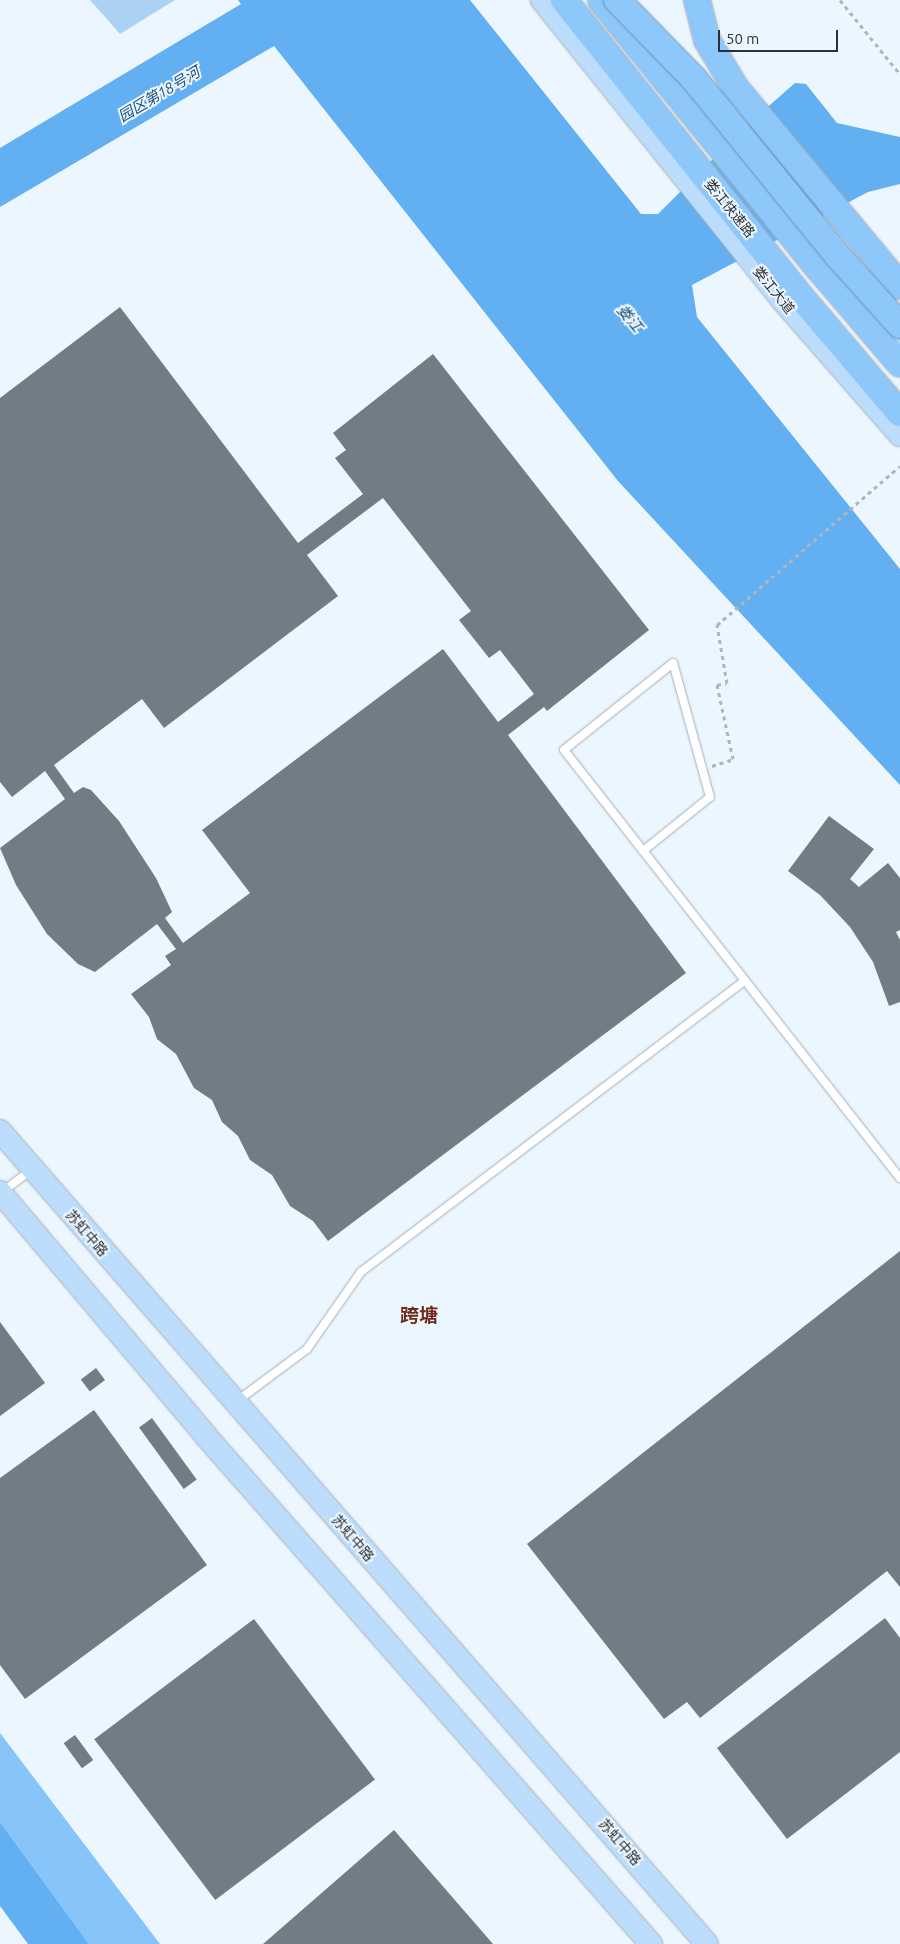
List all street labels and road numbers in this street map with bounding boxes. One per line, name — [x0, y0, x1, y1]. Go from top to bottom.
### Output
street label: 娄江快速路 — [701, 176, 759, 240]
street label: 娄江大道 — [750, 263, 798, 317]
street label: 苏虹中路 — [62, 1206, 112, 1260]
street label: 苏虹中路 — [328, 1511, 378, 1565]
street label: 苏虹中路 — [595, 1815, 645, 1869]

